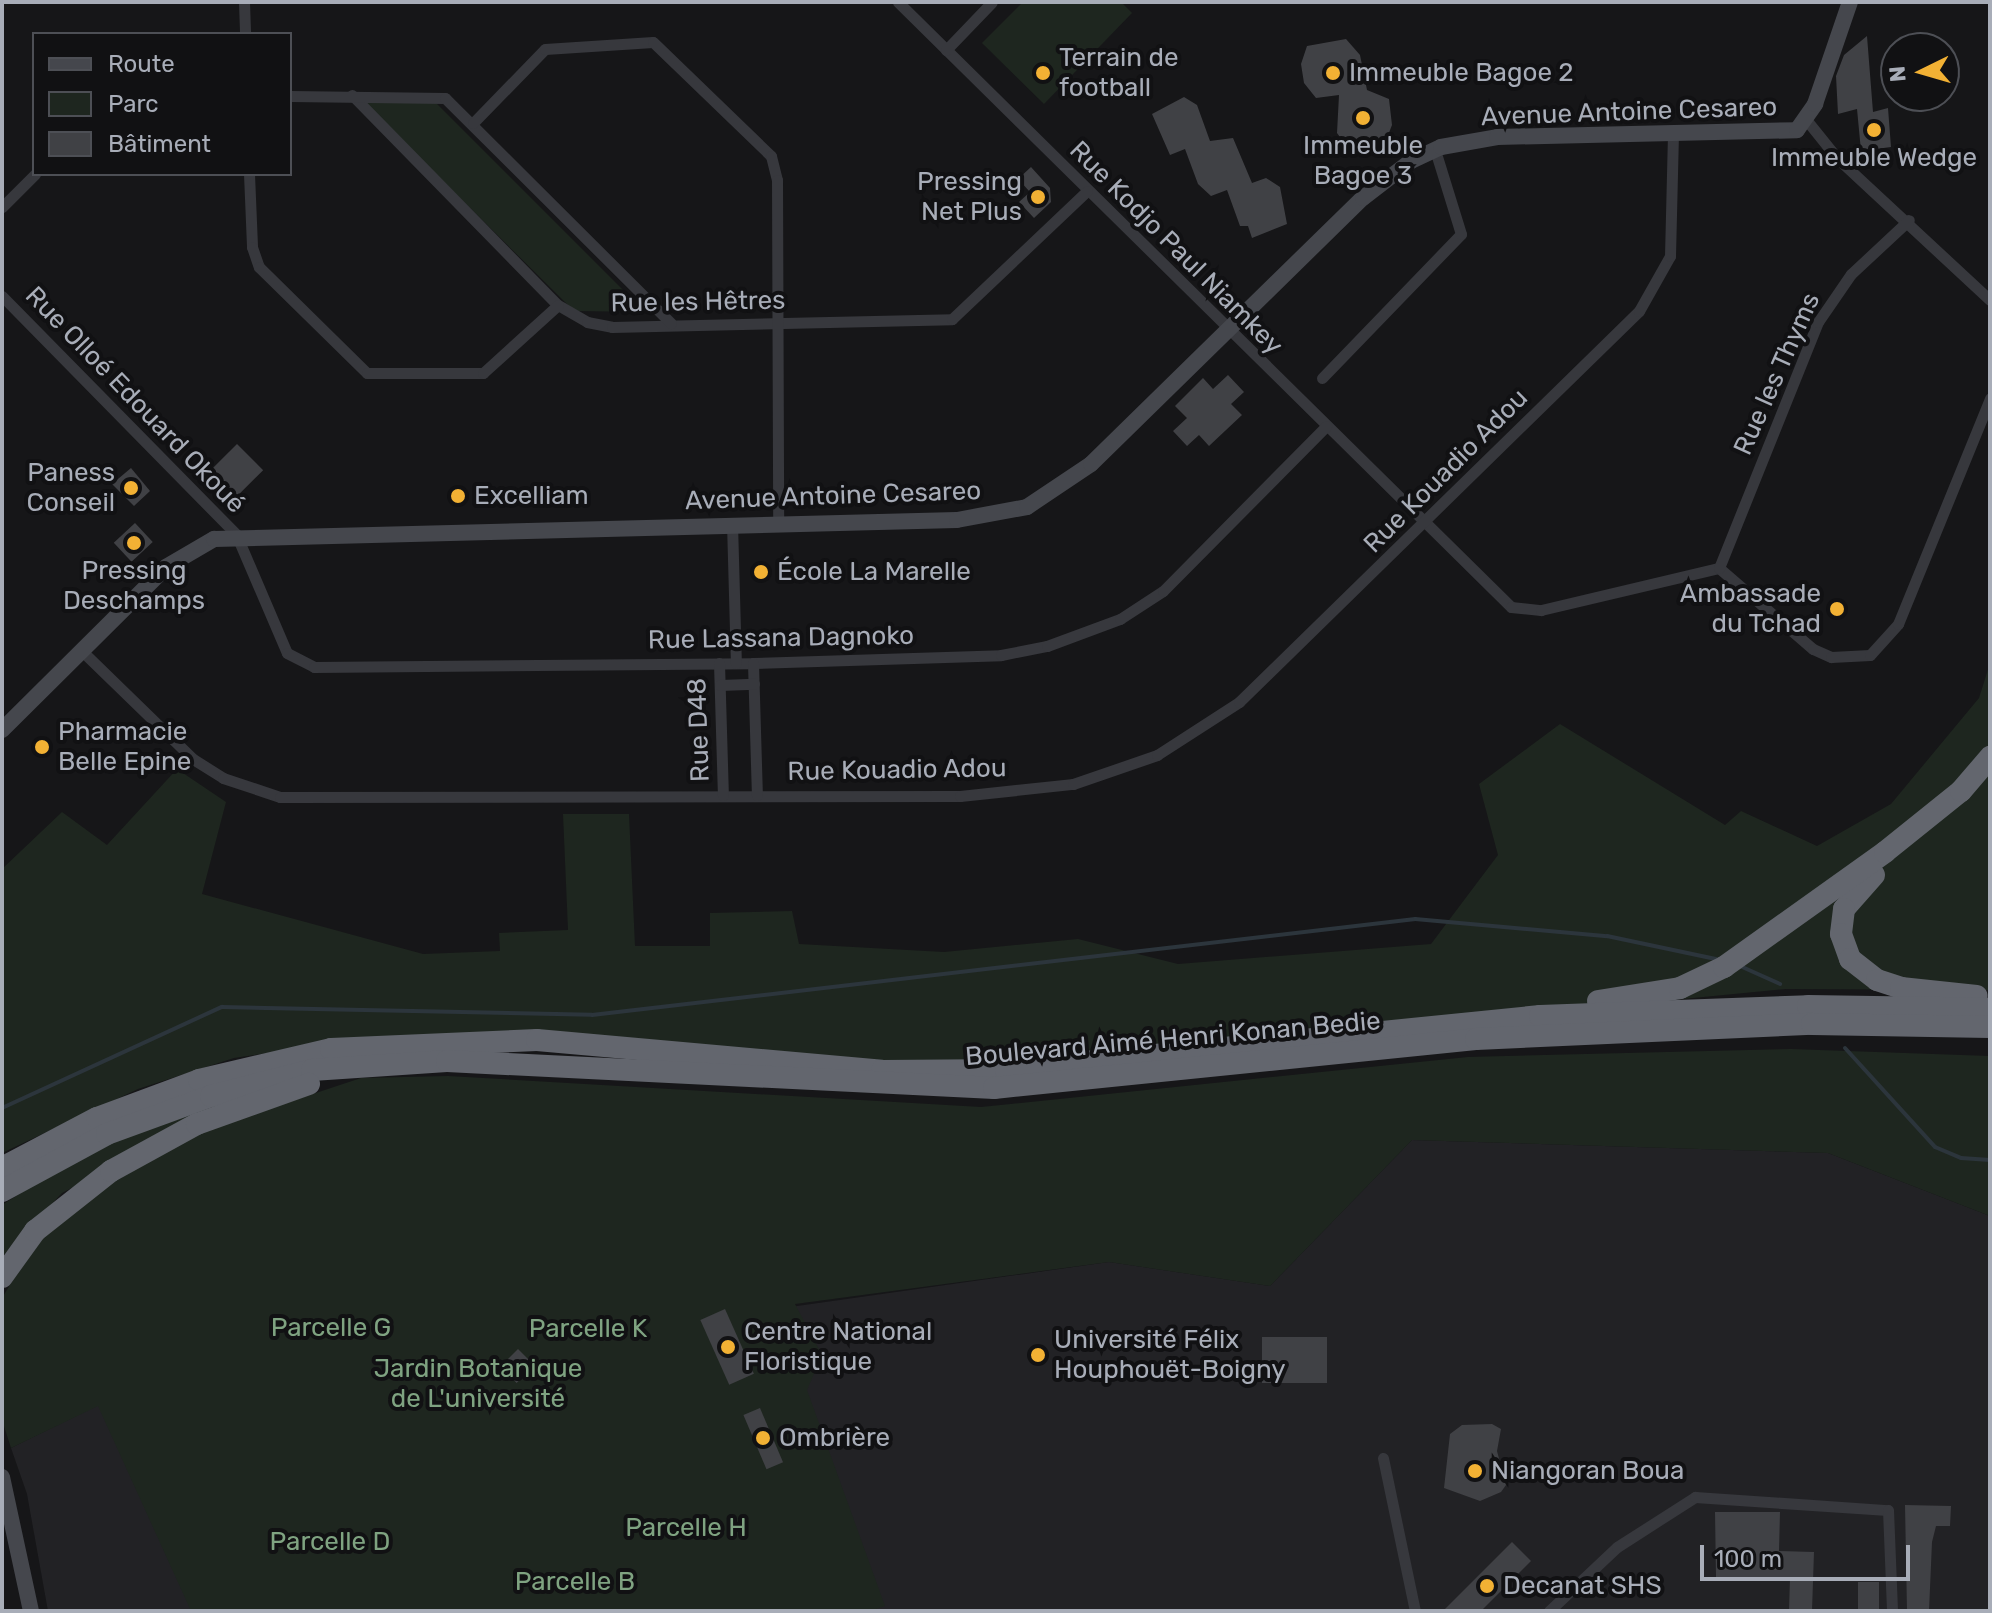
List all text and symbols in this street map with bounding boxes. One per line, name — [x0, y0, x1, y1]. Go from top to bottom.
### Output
legend — [32, 32, 292, 176]
north arrow — [1880, 32, 1960, 112]
place label: Terrain de football — [1059, 42, 1178, 104]
text: Route — [108, 50, 175, 78]
place label: Immeuble Bagoe 2 — [1349, 57, 1574, 89]
marker: Terrain de football — [1034, 64, 1052, 82]
marker: Immeuble Bagoe 2 — [1324, 64, 1342, 82]
text: N — [1883, 65, 1912, 83]
text: Parc — [108, 90, 159, 118]
street label: Avenue Antoine Cesareo — [1480, 91, 1778, 133]
marker: Immeuble Bagoe 3 — [1354, 109, 1372, 127]
marker: Immeuble Wedge — [1865, 121, 1883, 139]
text: Bâtiment — [108, 130, 211, 158]
place label: Immeuble Bagoe 3 — [1303, 130, 1423, 192]
street label: Rue Kodjo Paul Niamkey — [1063, 135, 1289, 361]
place label: Immeuble Wedge — [1771, 142, 1977, 174]
place label: Pressing Net Plus — [917, 166, 1022, 228]
marker: Pressing Net Plus — [1029, 188, 1047, 206]
street label: Rue Olloé Edouard Okoué — [19, 280, 251, 520]
street label: Rue les Hêtres — [610, 285, 786, 319]
street label: Rue les Thyms — [1727, 288, 1827, 460]
street label: Rue Kouadio Adou — [1357, 382, 1535, 560]
place label: Paness Conseil — [27, 457, 115, 518]
street label: Avenue Antoine Cesareo — [684, 475, 982, 517]
marker: Paness Conseil — [122, 479, 140, 497]
place label: Excelliam — [474, 480, 589, 512]
marker: Excelliam — [449, 487, 467, 505]
marker: Pressing Deschamps — [125, 534, 143, 552]
place label: Pressing Deschamps — [63, 555, 205, 616]
place label: École La Marelle — [777, 556, 971, 588]
marker: École La Marelle — [752, 563, 770, 581]
place label: Ambassade du Tchad — [1680, 578, 1821, 640]
marker: Ambassade du Tchad — [1828, 600, 1846, 618]
street label: Rue Lassana Dagnoko — [648, 620, 914, 656]
street label: Rue D48 — [682, 677, 716, 783]
place label: Pharmacie Belle Epine — [58, 716, 191, 778]
marker: Pharmacie Belle Epine — [33, 738, 51, 756]
street label: Rue Kouadio Adou — [787, 752, 1007, 788]
street label: Boulevard Aimé Henri Konan Bedie — [964, 1005, 1382, 1073]
park label: Parcelle G — [271, 1312, 391, 1344]
park label: Parcelle K — [529, 1313, 647, 1345]
place label: Centre National Floristique — [744, 1316, 932, 1378]
place label: Université Félix Houphouët-Boigny — [1054, 1324, 1286, 1386]
marker: Centre National Floristique — [719, 1338, 737, 1356]
marker: Université Félix Houphouët-Boigny — [1029, 1346, 1047, 1364]
park label: Jardin Botanique de L'université — [374, 1353, 582, 1414]
place label: Ombrière — [779, 1422, 890, 1454]
marker: Ombrière — [754, 1429, 772, 1447]
place label: Niangoran Boua — [1491, 1455, 1684, 1487]
marker: Niangoran Boua — [1466, 1462, 1484, 1480]
park label: Parcelle H — [625, 1512, 747, 1544]
park label: Parcelle D — [270, 1526, 390, 1558]
scale bar — [1704, 1529, 1914, 1579]
text: 100 m — [1714, 1545, 1782, 1573]
park label: Parcelle B — [515, 1566, 635, 1598]
place label: Decanat SHS — [1503, 1570, 1662, 1602]
marker: Decanat SHS — [1478, 1577, 1496, 1595]

